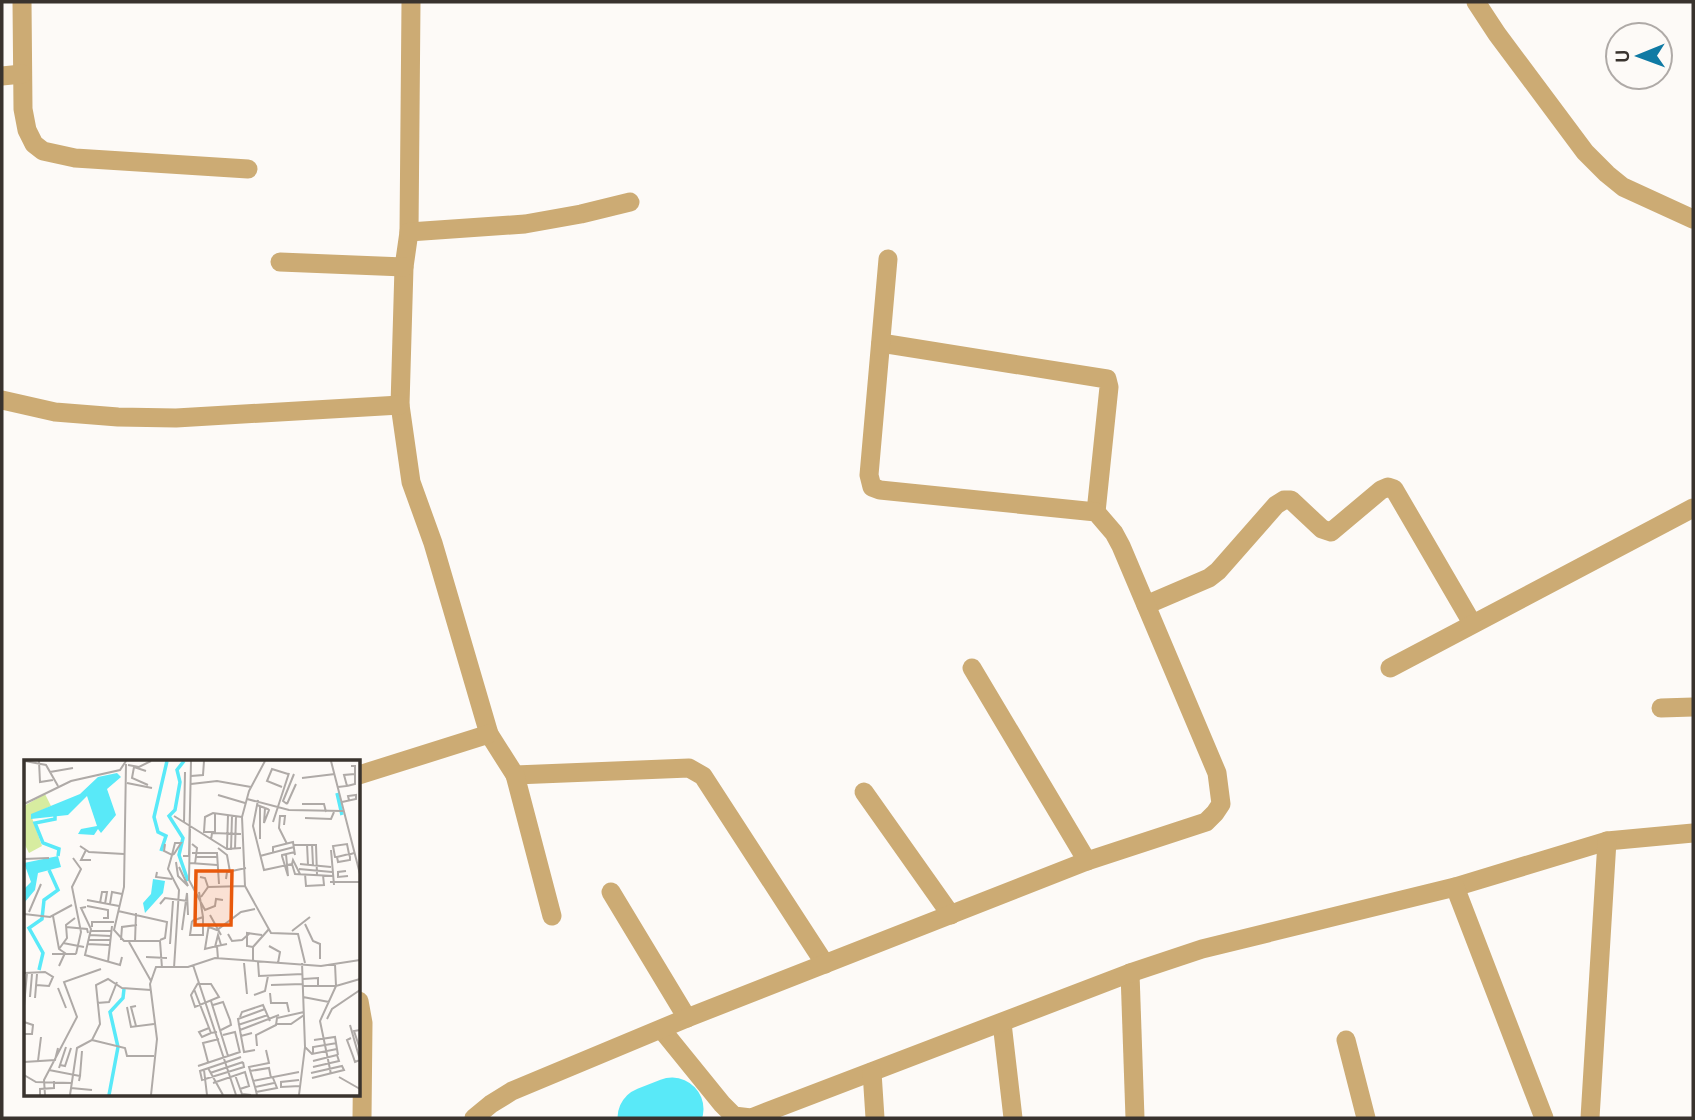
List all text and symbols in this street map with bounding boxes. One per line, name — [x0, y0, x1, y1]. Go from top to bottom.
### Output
north arrow — [1604, 21, 1674, 91]
text: U — [1610, 50, 1635, 63]
inset map — [24, 760, 360, 1096]

